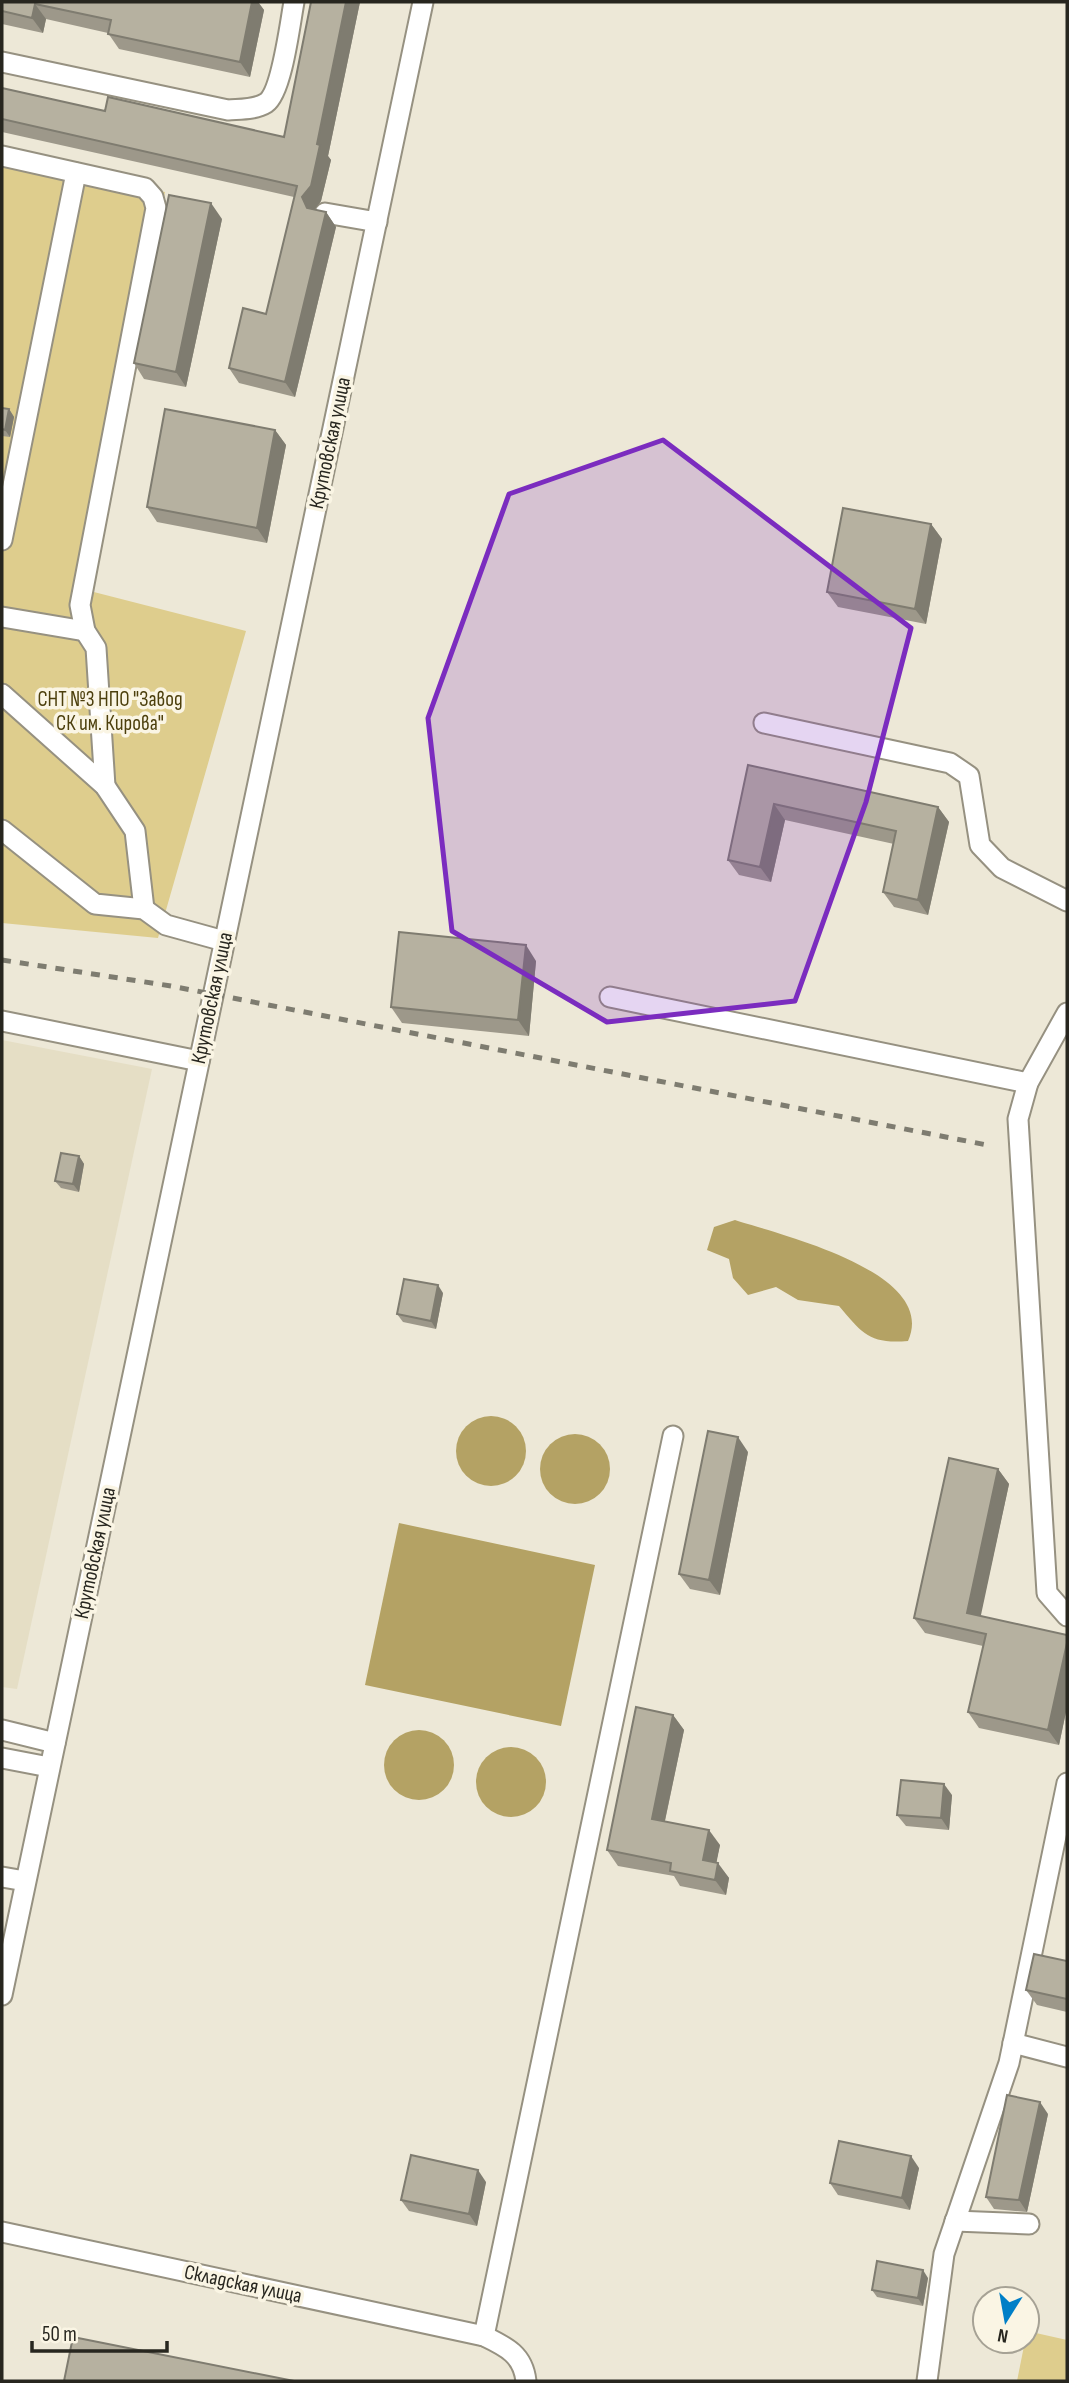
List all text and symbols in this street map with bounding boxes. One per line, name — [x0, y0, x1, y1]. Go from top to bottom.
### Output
street label: Крутовская улица — [304, 375, 356, 511]
park label: СНТ №3 НПО "Завод СК им. Кирова" — [37, 687, 183, 736]
street label: Крутовская улица — [186, 930, 238, 1066]
street label: Крутовская улица — [69, 1485, 121, 1621]
street label: Складская улица — [182, 2259, 304, 2309]
north arrow — [971, 2285, 1041, 2355]
scale bar — [32, 2310, 166, 2354]
text: 50 m — [42, 2322, 77, 2347]
text: N — [996, 2323, 1010, 2347]

